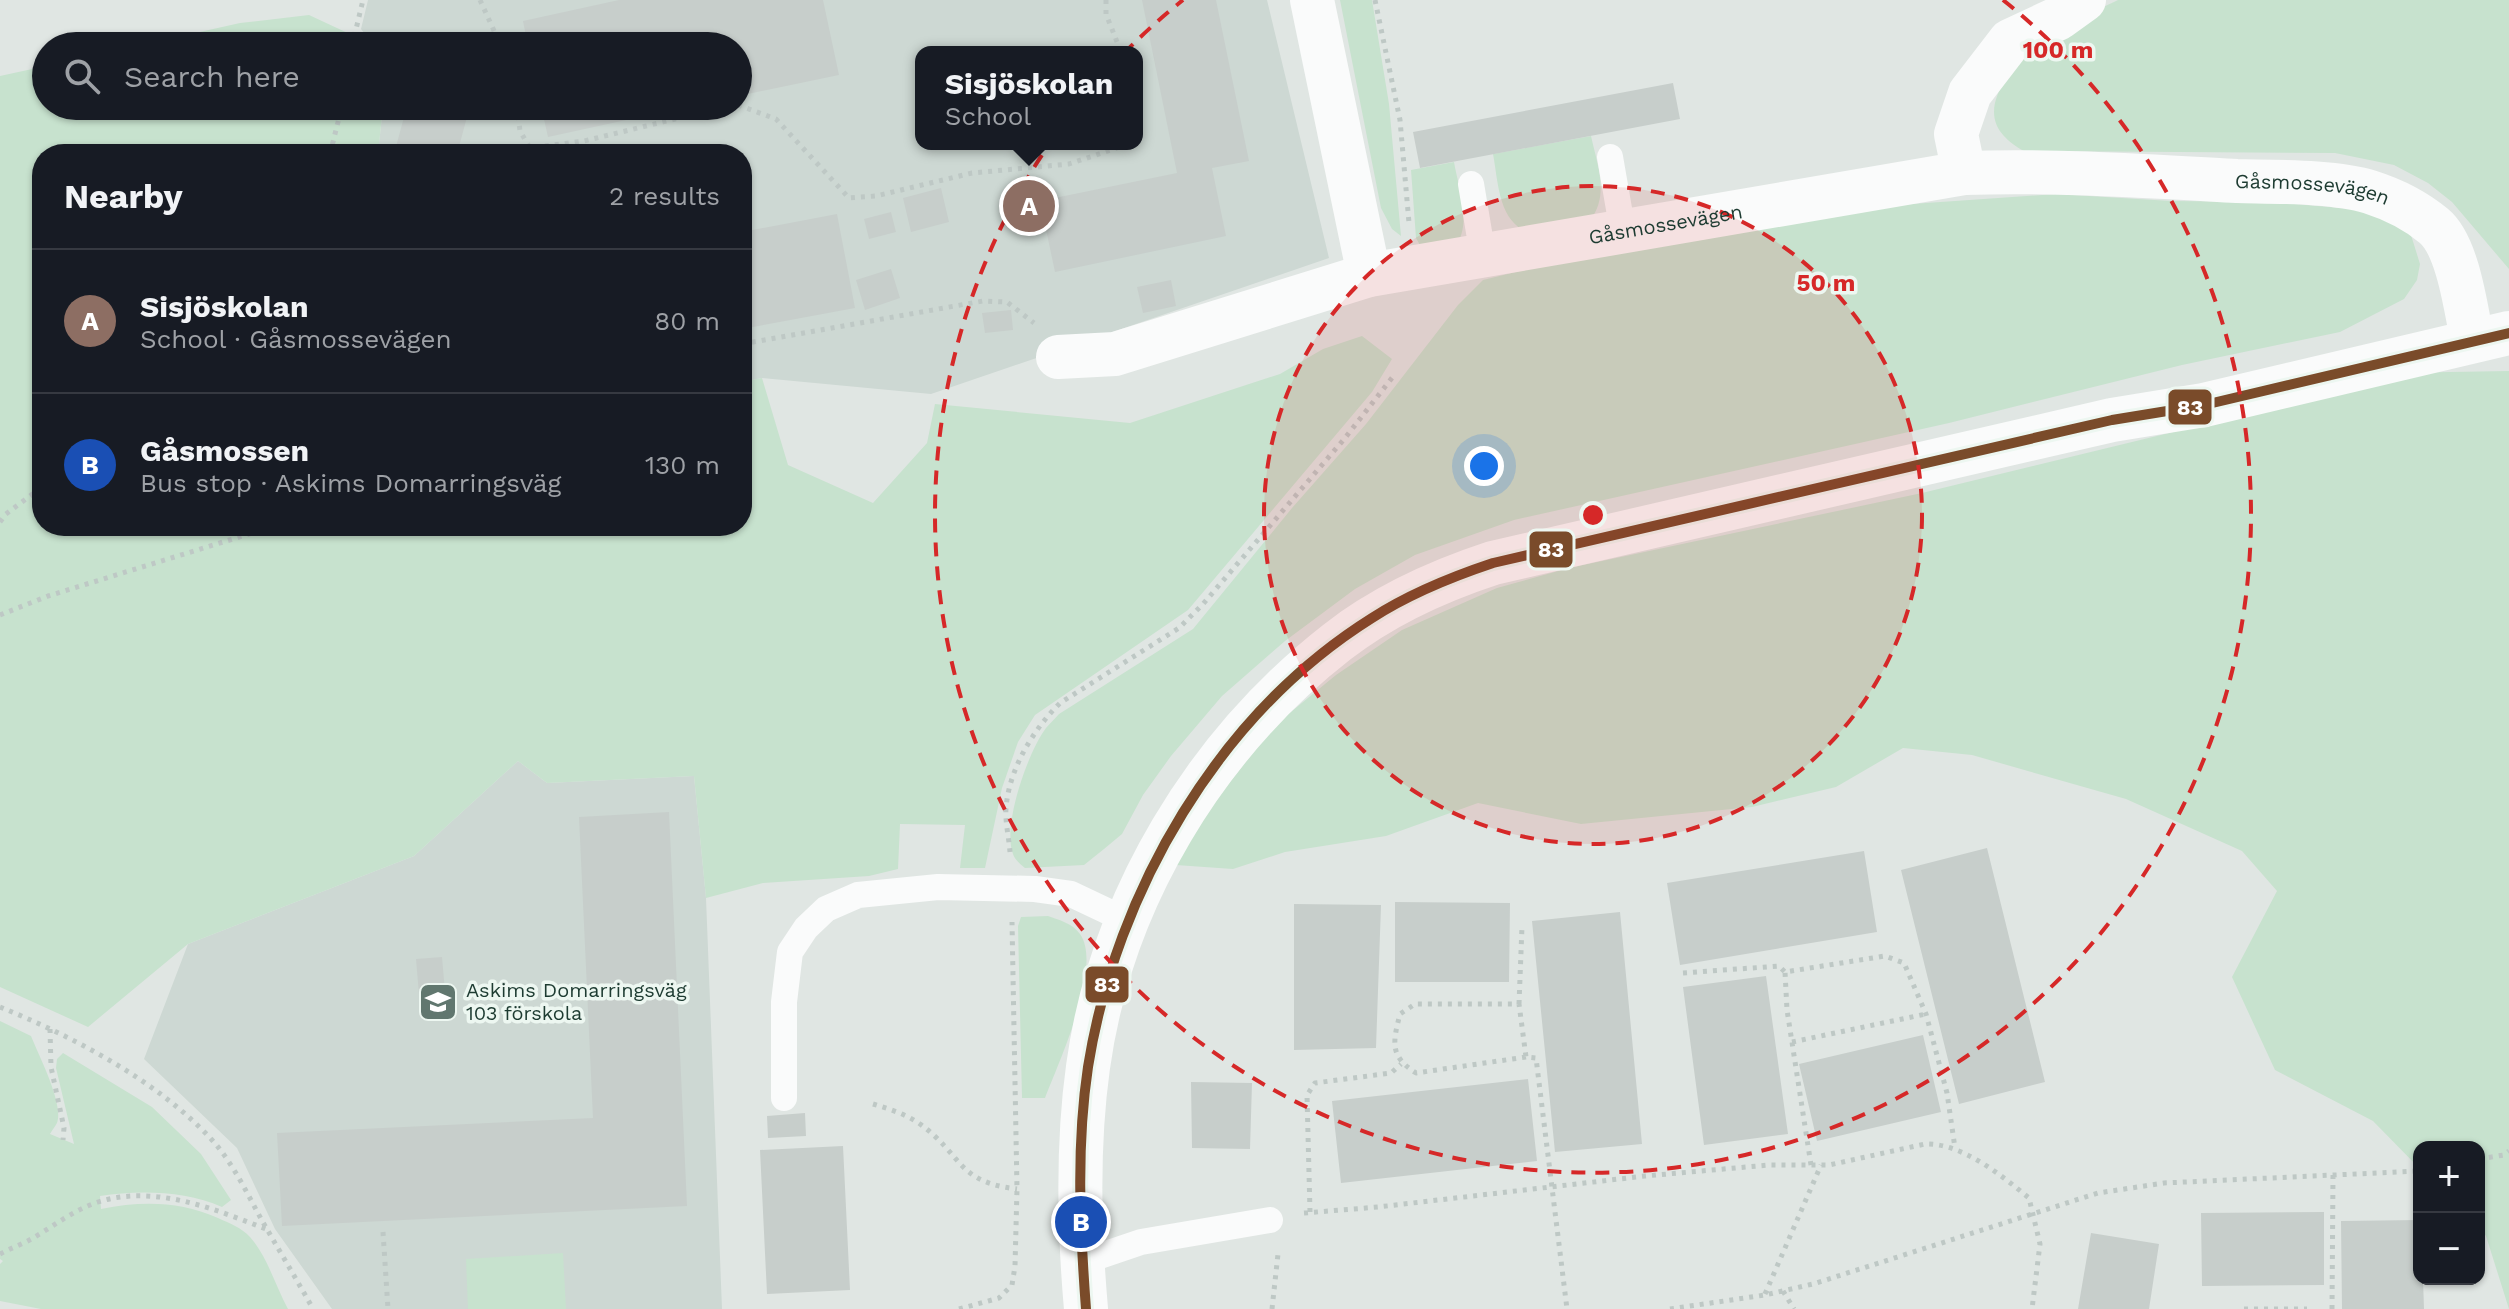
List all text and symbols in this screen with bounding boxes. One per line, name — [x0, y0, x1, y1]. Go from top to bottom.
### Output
search box — [32, 32, 752, 120]
text: 100 m — [2023, 36, 2093, 64]
popup — [915, 46, 1143, 150]
icon: search — [60, 54, 104, 98]
text: Search here — [124, 59, 300, 94]
text: Sisjöskolan — [945, 66, 1113, 101]
text: School — [945, 101, 1031, 131]
street label: Gåsmossevägen — [2235, 169, 2393, 210]
text: Nearby — [64, 176, 183, 216]
pin: A — [1003, 176, 1055, 236]
text: 2 results — [609, 181, 720, 211]
street label: Gåsmossevägen — [1587, 199, 1744, 249]
text: 50 m — [1797, 269, 1855, 297]
text: Sisjöskolan — [140, 289, 309, 324]
text: A — [81, 306, 99, 336]
text: 80 m — [654, 306, 720, 336]
text: School · Gåsmossevägen — [140, 324, 452, 354]
line badge: 83 — [2167, 388, 2213, 426]
text: 83 — [2177, 395, 2203, 420]
text: Gåsmossen — [140, 433, 309, 468]
your location — [1464, 446, 1504, 486]
text: B — [81, 450, 99, 480]
text: 130 m — [645, 450, 720, 480]
text: Bus stop · Askims Domarringsväg — [140, 468, 561, 498]
centre of rings — [1579, 501, 1607, 529]
line badge: 83 — [1528, 530, 1574, 569]
text: 83 — [1538, 537, 1564, 562]
line badge: 83 — [1084, 965, 1130, 1004]
text: 83 — [1094, 972, 1120, 997]
place label: Askims Domarringsväg 103 förskola — [466, 978, 687, 1025]
school or university icon: Askims Domarringsväg 103 förskola — [417, 981, 459, 1023]
map controls — [2413, 1141, 2485, 1285]
button: + — [2413, 1141, 2485, 1213]
pin: B — [1055, 1192, 1107, 1252]
button: − — [2413, 1213, 2485, 1285]

